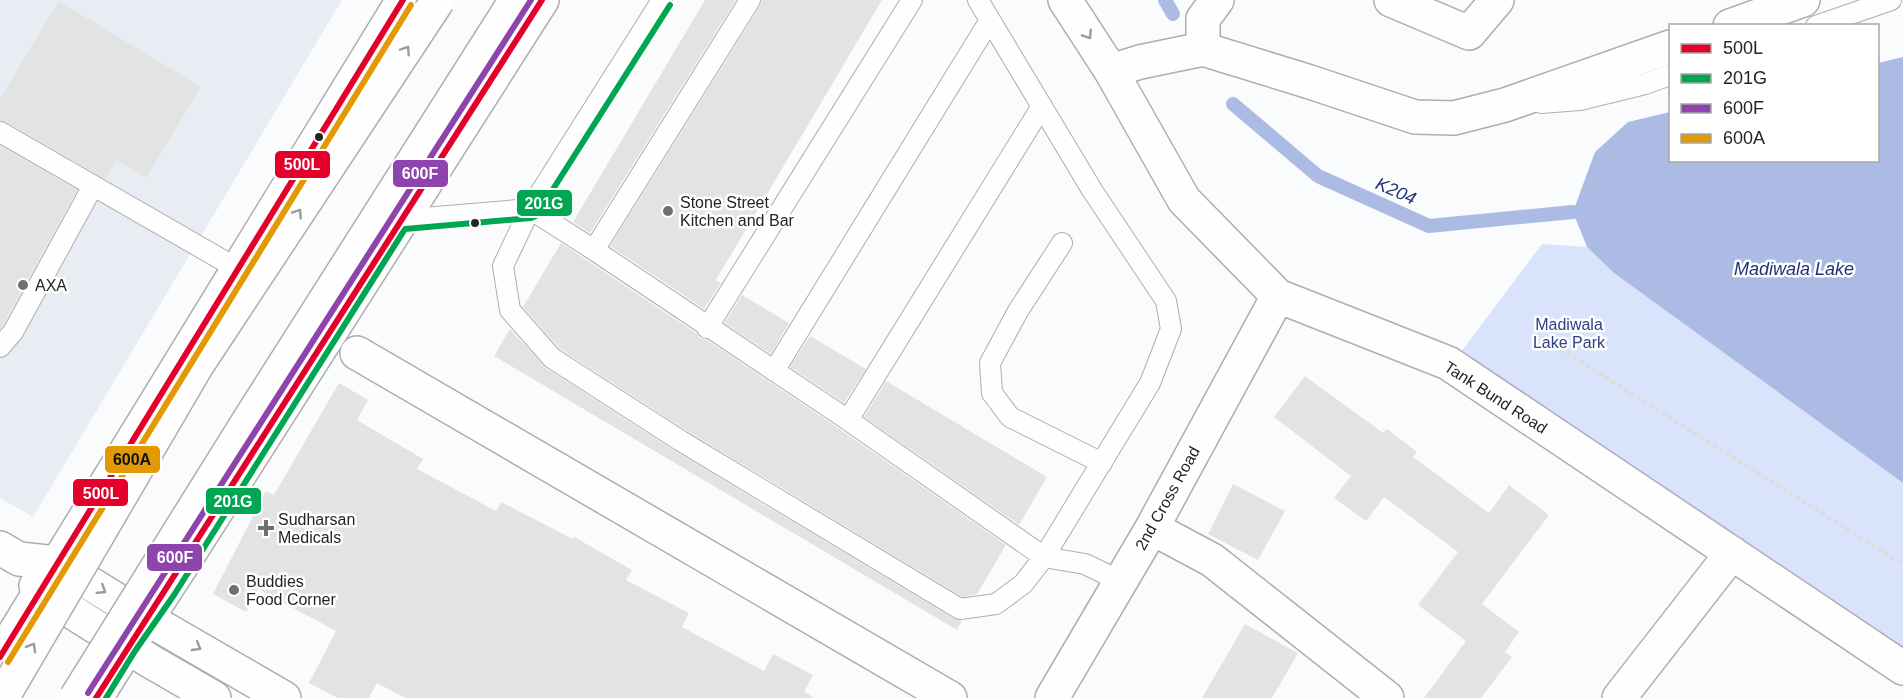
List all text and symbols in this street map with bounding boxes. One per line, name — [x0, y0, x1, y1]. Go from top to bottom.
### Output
legend — [1669, 24, 1879, 162]
one-way arrow — [1081, 29, 1092, 40]
text: 500L — [1723, 38, 1763, 58]
one-way arrow — [398, 46, 410, 56]
text: 201G — [1723, 68, 1767, 88]
text: 600F — [1723, 98, 1764, 118]
text: 600A — [1723, 128, 1765, 148]
unlabelled marker — [313, 131, 325, 143]
line badge: 500L — [274, 150, 331, 179]
text: 500L — [284, 156, 320, 173]
line badge: 600F — [392, 159, 449, 188]
text: 600F — [402, 165, 438, 182]
water label: K204 — [1373, 173, 1419, 209]
line badge: 201G — [516, 189, 573, 217]
place label: Stone Street Kitchen and Bar — [680, 194, 795, 229]
text: 201G — [524, 195, 564, 212]
marker: Stone Street Kitchen and Bar — [661, 204, 675, 218]
one-way arrow — [291, 208, 302, 219]
unlabelled marker — [469, 217, 481, 229]
water label: Madiwala Lake — [1734, 259, 1854, 279]
place label: AXA — [35, 277, 67, 294]
marker: AXA — [16, 278, 30, 292]
park label: Madiwala Lake Park — [1533, 316, 1606, 351]
street label: Tank Bund Road — [1441, 358, 1550, 437]
street label: 2nd Cross Road — [1132, 444, 1203, 553]
line badge: 600A — [104, 445, 161, 474]
text: 600A — [113, 451, 152, 468]
line badge: 500L — [72, 478, 129, 507]
text: 500L — [83, 485, 119, 502]
line badge: 201G — [205, 487, 262, 515]
text: 201G — [213, 493, 253, 510]
place label: Sudharsan Medicals — [278, 511, 355, 546]
marker: Sudharsan Medicals — [259, 521, 273, 535]
line badge: 600F — [146, 543, 203, 572]
text: 600F — [157, 549, 193, 566]
place label: Buddies Food Corner — [246, 573, 336, 608]
one-way arrow — [95, 583, 106, 594]
marker: Buddies Food Corner — [227, 583, 241, 597]
one-way arrow — [191, 640, 201, 651]
one-way arrow — [24, 643, 36, 653]

